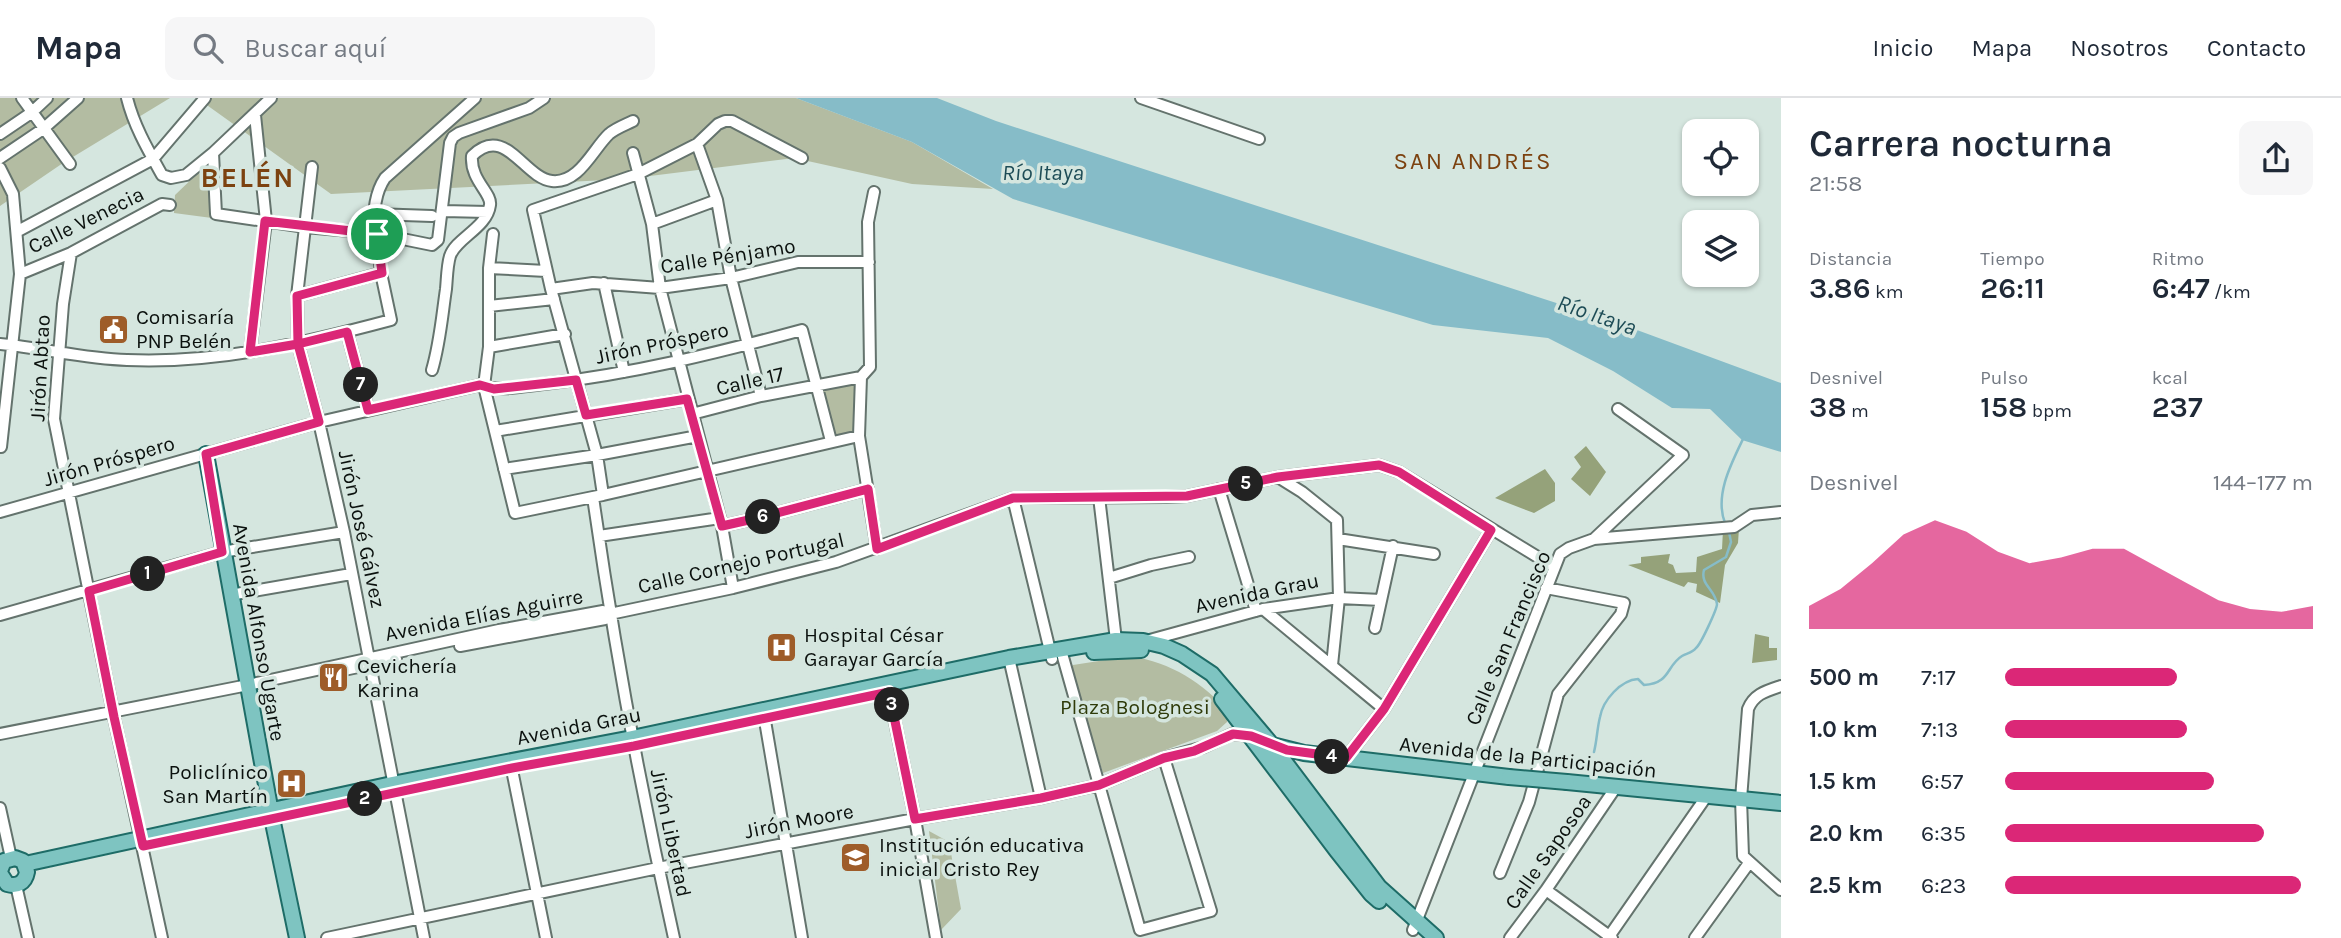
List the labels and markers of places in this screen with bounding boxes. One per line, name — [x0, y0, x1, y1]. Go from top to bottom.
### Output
pin — [347, 204, 407, 264]
place label: Comisaría PNP Belén — [136, 305, 234, 353]
public building icon: Comisaría PNP Belén — [96, 312, 130, 346]
pin: 7 — [344, 368, 378, 402]
pin: 5 — [1228, 466, 1264, 502]
pin: 6 — [746, 500, 780, 534]
pin: 1 — [130, 556, 166, 592]
place label: Hospital César Garayar García — [804, 623, 944, 671]
hospital icon: Hospital César Garayar García — [764, 630, 798, 664]
place label: Cevichería Karina — [357, 654, 457, 702]
restaurant icon: Cevichería Karina — [317, 661, 351, 695]
pin: 3 — [874, 688, 910, 722]
pin: 4 — [1314, 740, 1350, 774]
place label: Policlínico San Martín — [162, 760, 268, 808]
hospital icon: Policlínico San Martín — [274, 767, 308, 801]
pin: 2 — [348, 782, 382, 816]
place label: Institución educativa inicial Cristo Rey — [879, 833, 1084, 881]
school or university icon: Institución educativa inicial Cristo Rey — [839, 840, 873, 874]

